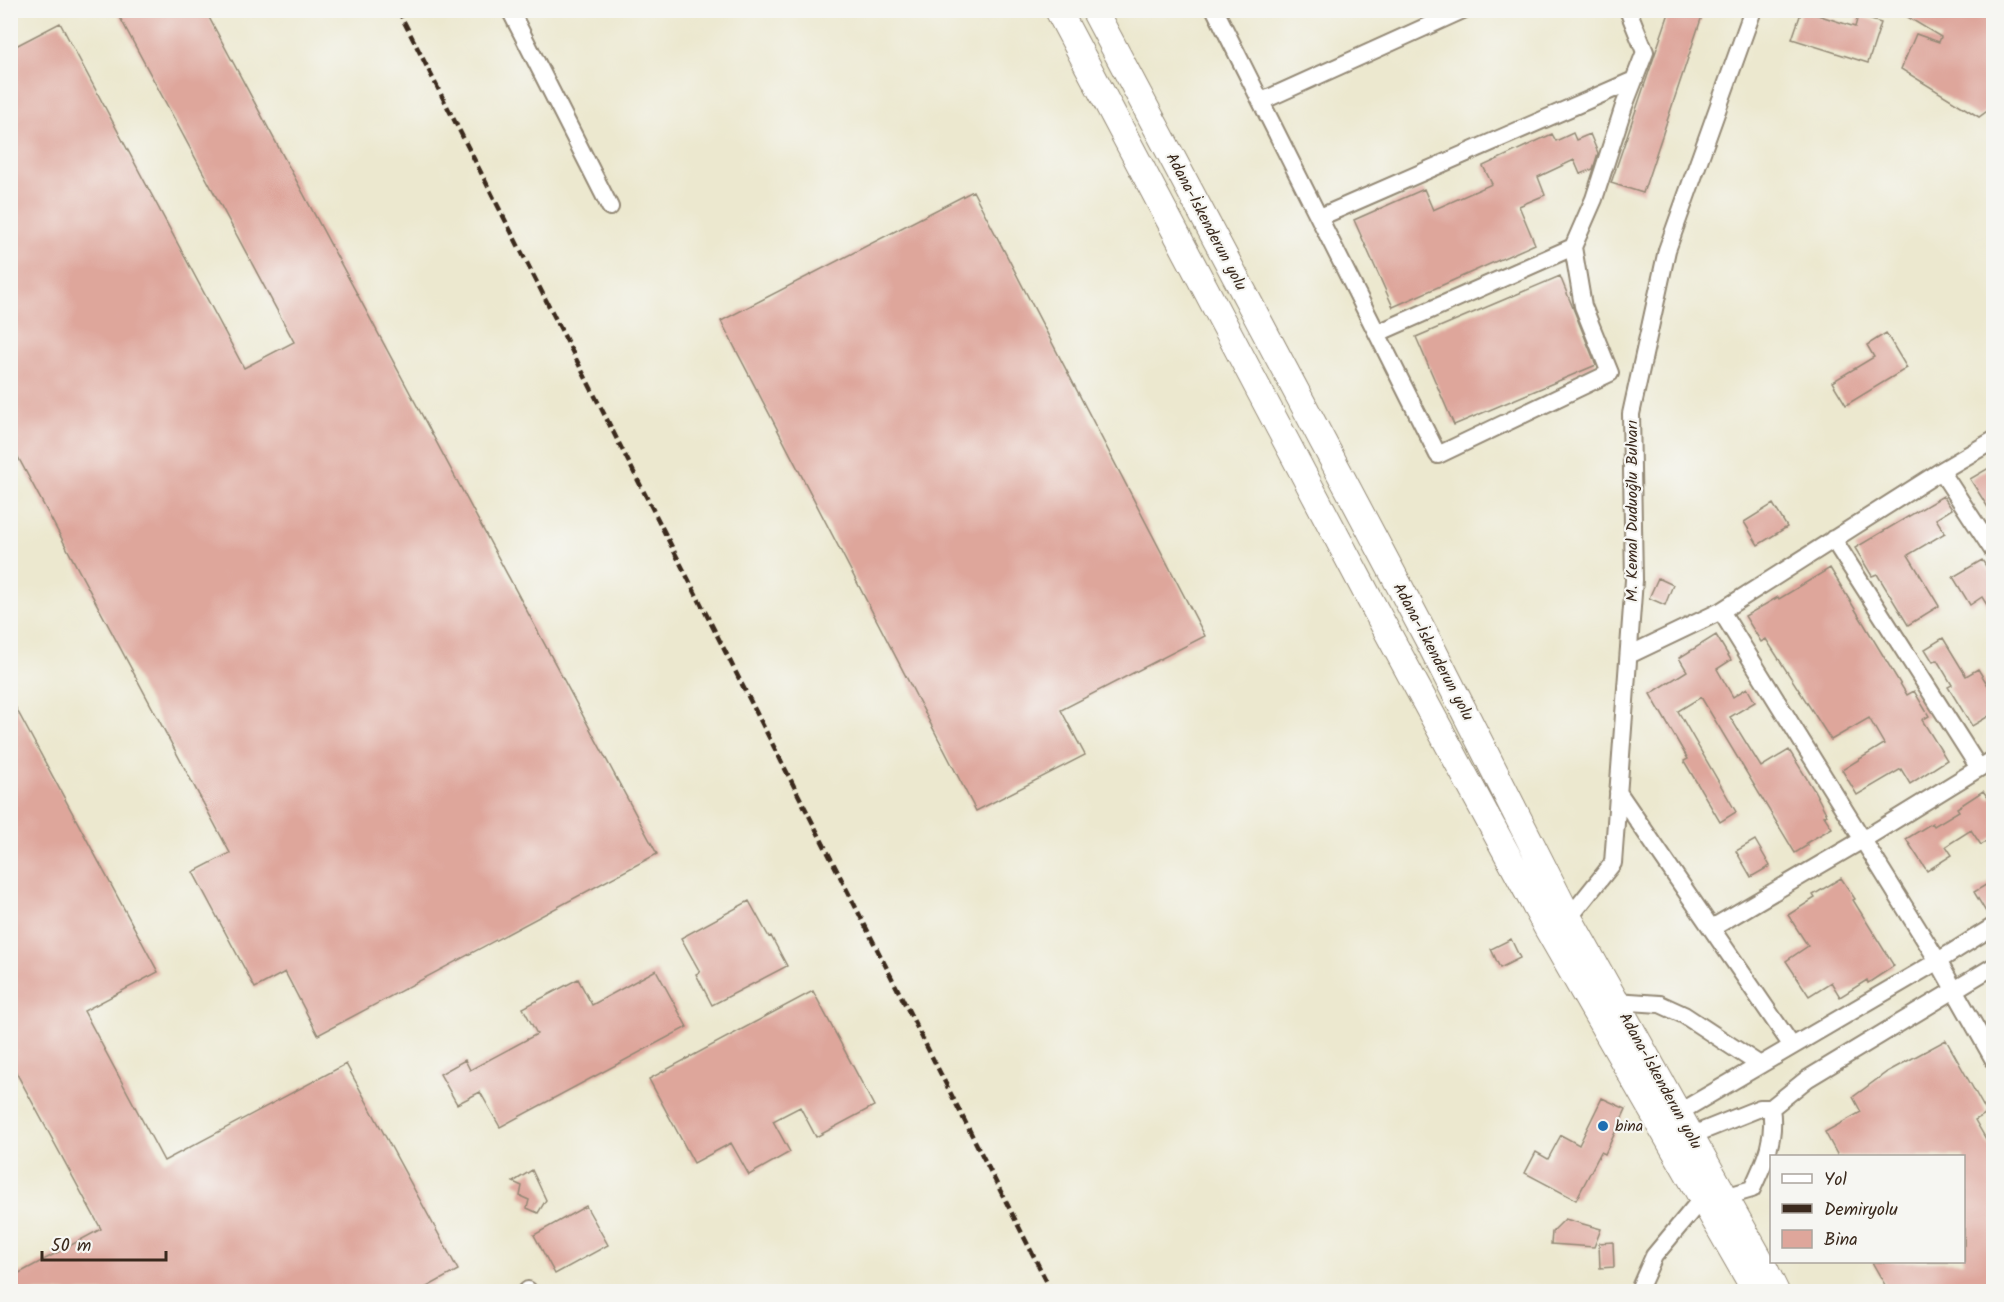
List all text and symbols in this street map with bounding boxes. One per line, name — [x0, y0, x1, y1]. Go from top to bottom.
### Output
street label: Adana-İskenderun yolu — [1159, 149, 1253, 296]
street label: M. Kemal Duduoğlu Bulvarı — [1620, 420, 1645, 602]
street label: Adana-İskenderun yolu — [1386, 579, 1480, 726]
street label: Adana-İskenderun yolu — [1612, 1008, 1708, 1154]
place label: bina — [1615, 1114, 1643, 1139]
marker: bina — [1596, 1119, 1610, 1133]
legend — [1770, 1155, 1965, 1263]
text: Yol — [1824, 1166, 1848, 1195]
text: Demiryolu — [1824, 1196, 1898, 1225]
scale bar — [42, 1224, 166, 1262]
text: Bina — [1824, 1226, 1858, 1255]
text: 50 m — [51, 1232, 91, 1261]

